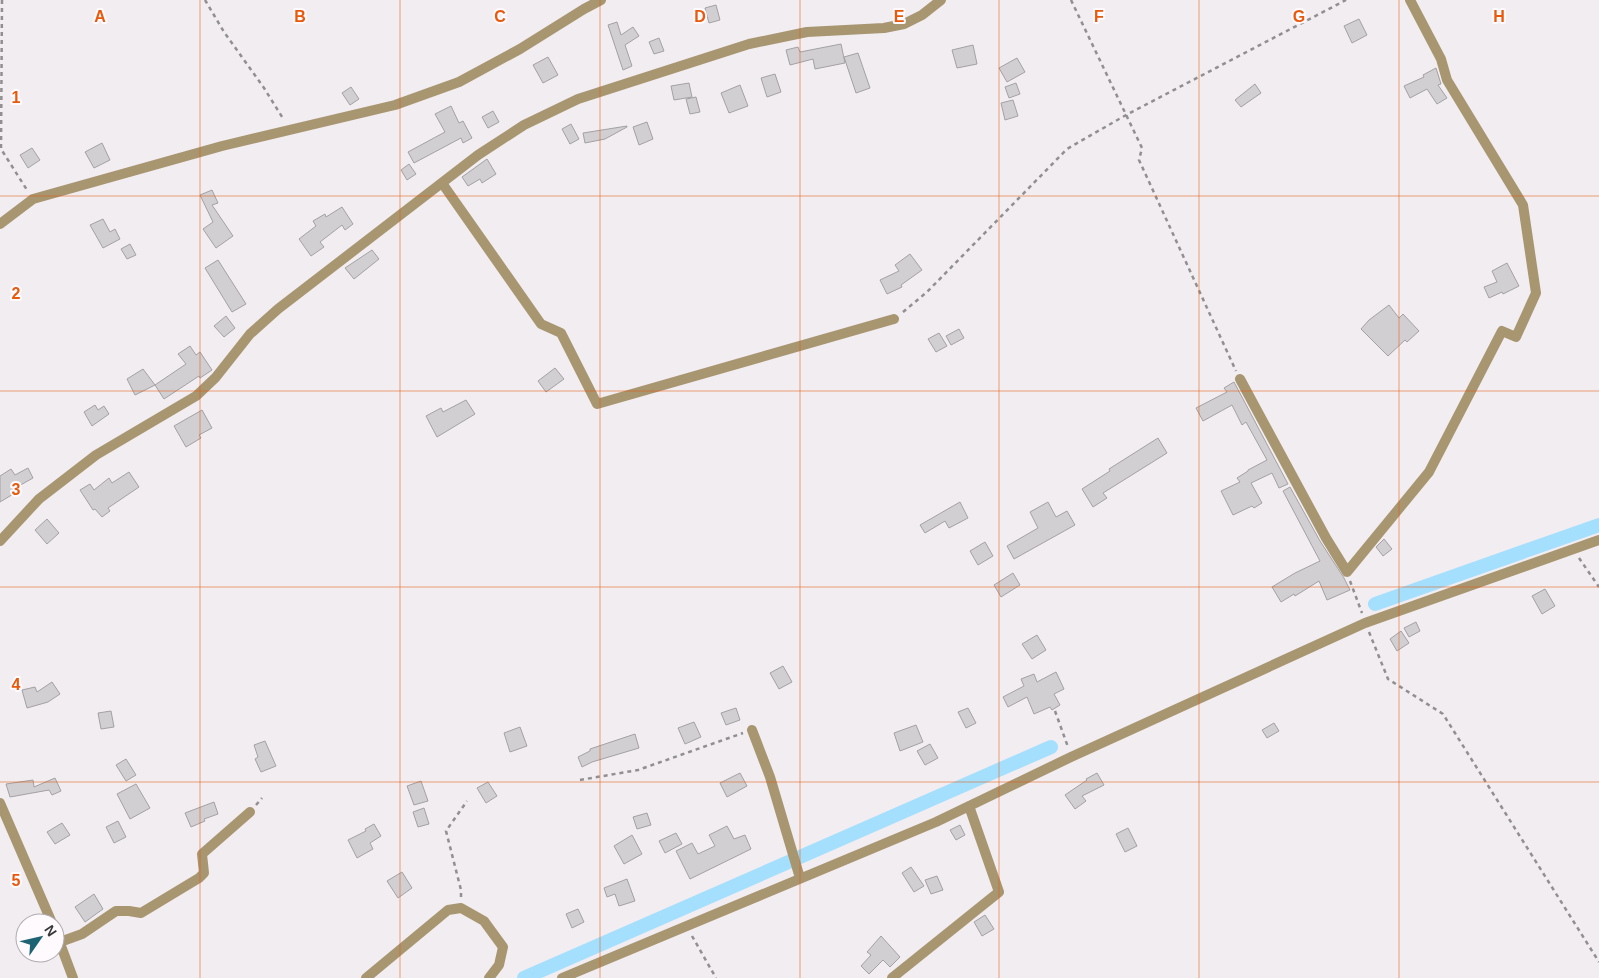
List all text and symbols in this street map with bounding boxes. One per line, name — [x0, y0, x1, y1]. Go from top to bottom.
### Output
text: A — [94, 8, 106, 25]
text: B — [294, 8, 306, 25]
text: C — [494, 8, 506, 25]
text: D — [694, 8, 706, 25]
text: E — [894, 8, 905, 25]
text: F — [1094, 8, 1104, 25]
text: G — [1293, 8, 1305, 25]
text: H — [1493, 8, 1505, 25]
text: 1 — [12, 89, 21, 106]
text: 2 — [12, 285, 21, 302]
text: 3 — [12, 481, 21, 498]
text: 4 — [12, 676, 21, 693]
text: 5 — [12, 872, 21, 889]
north arrow — [15, 913, 65, 963]
text: N — [41, 922, 60, 939]

